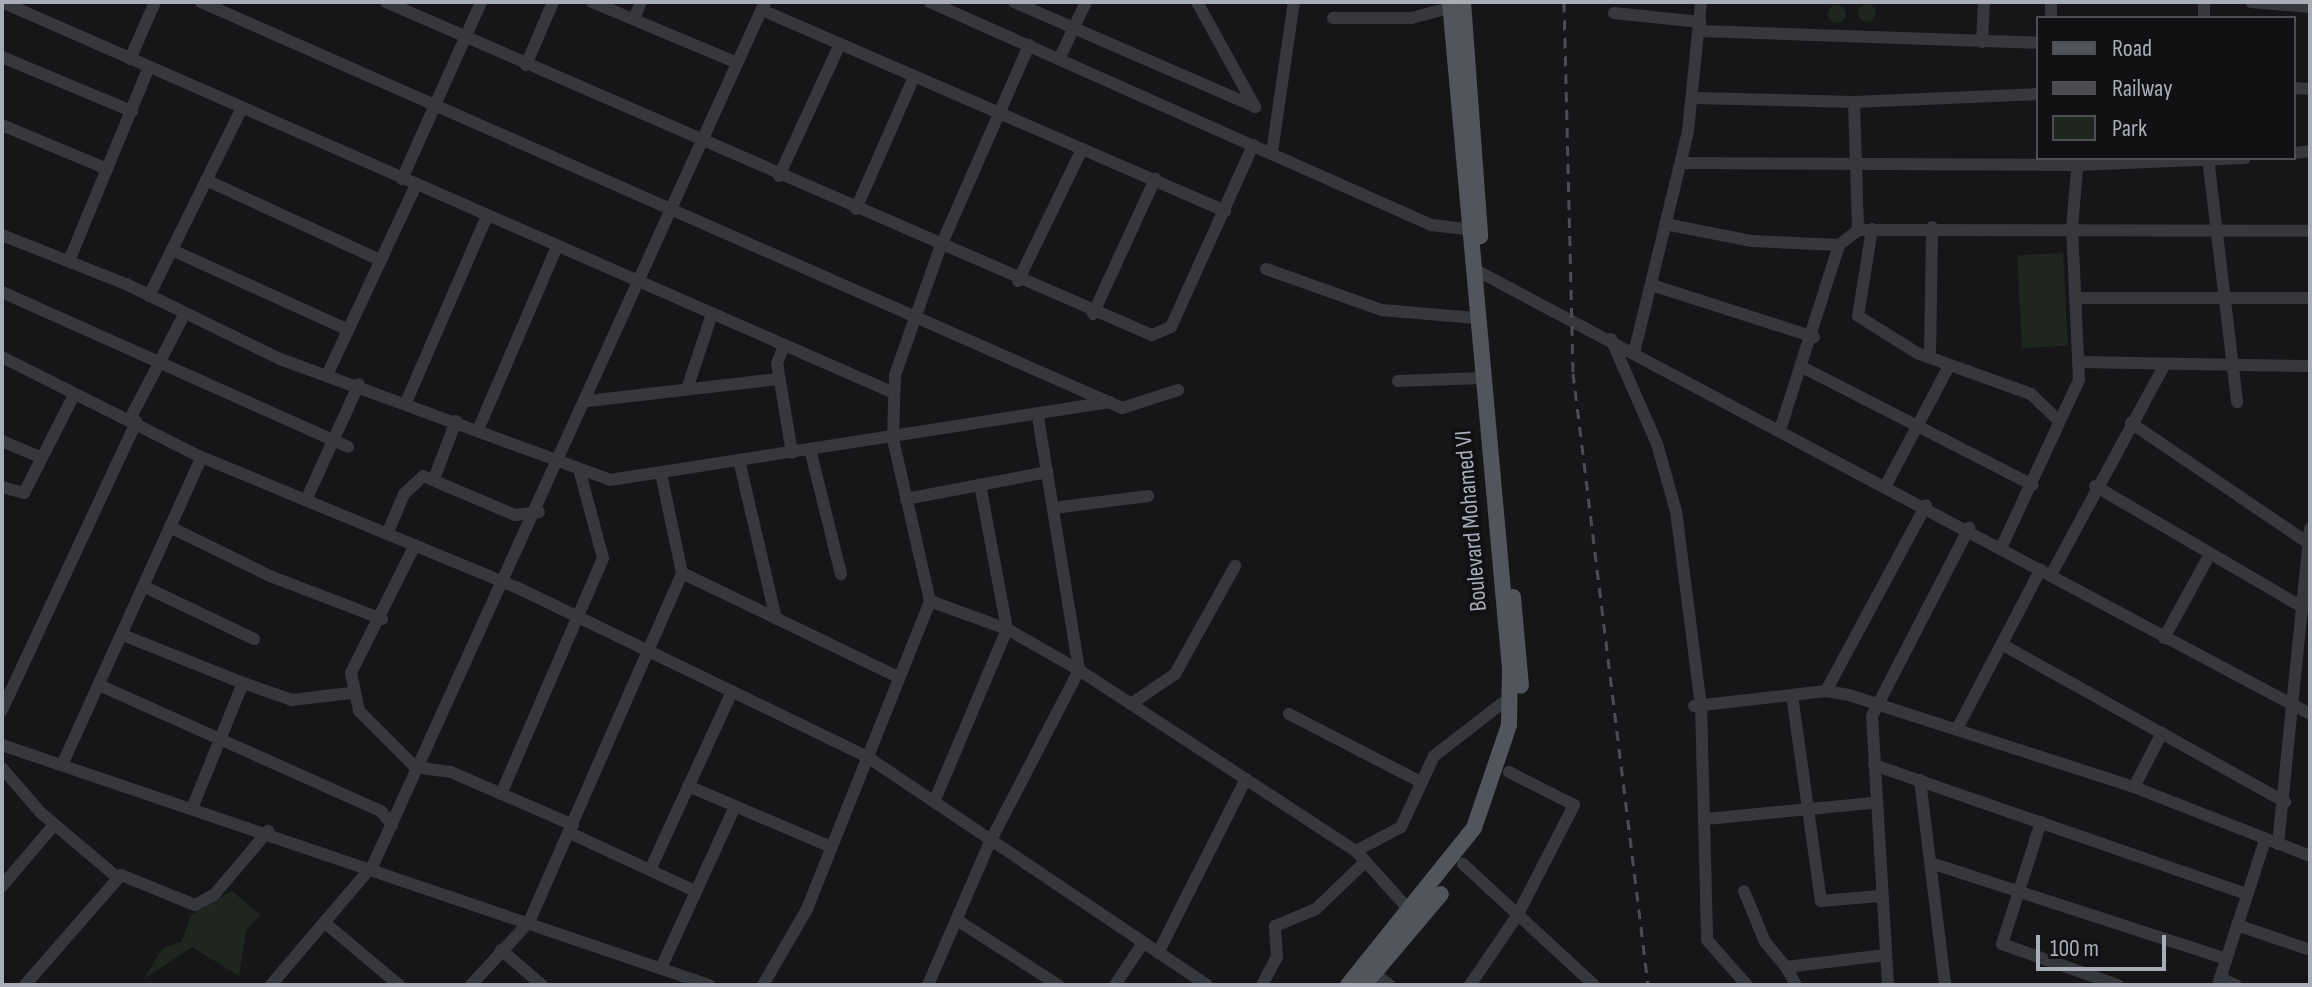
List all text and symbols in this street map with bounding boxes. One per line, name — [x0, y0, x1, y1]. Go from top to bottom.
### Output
legend — [2036, 16, 2296, 160]
text: Road — [2112, 34, 2152, 63]
text: Railway — [2112, 74, 2172, 103]
text: Park — [2112, 114, 2147, 143]
street label: Boulevard Mohamed VI — [1449, 429, 1493, 613]
scale bar — [2040, 919, 2170, 969]
text: 100 m — [2050, 934, 2099, 963]

